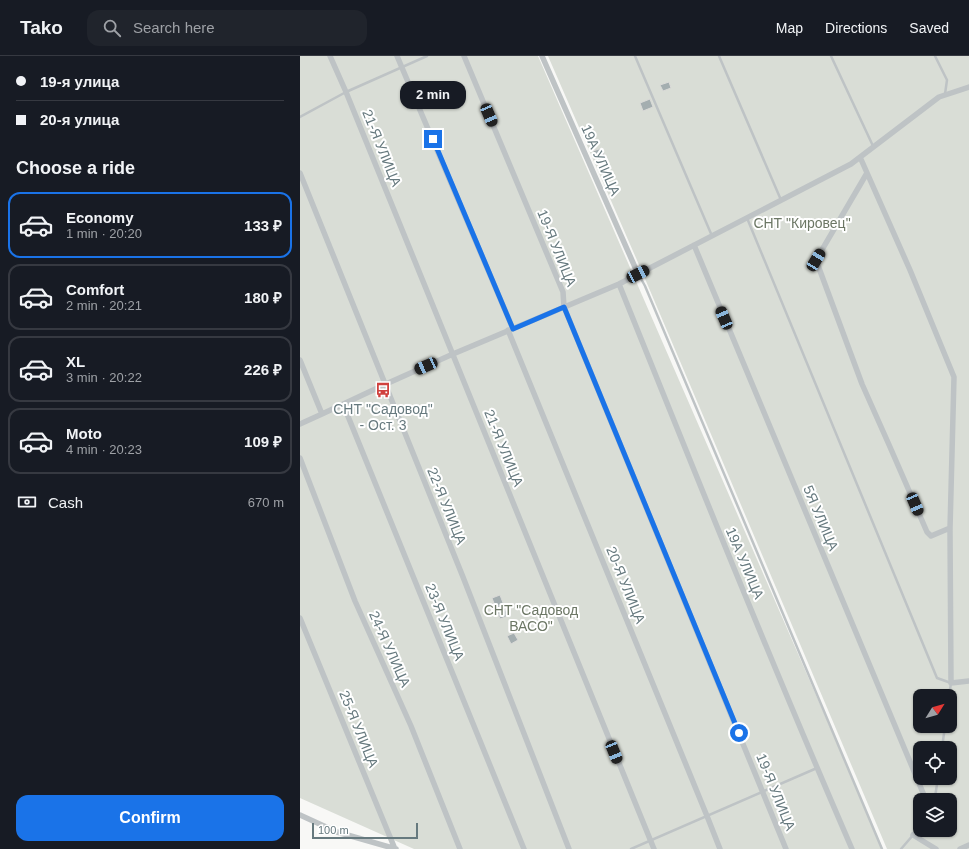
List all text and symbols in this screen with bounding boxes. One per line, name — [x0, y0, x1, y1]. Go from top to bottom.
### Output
search box — [87, 10, 367, 46]
text: Tako — [20, 17, 63, 38]
icon: search — [101, 17, 123, 39]
text: Search here — [133, 19, 215, 36]
text: Map — [776, 20, 803, 36]
text: Directions — [825, 20, 887, 36]
text: Saved — [909, 20, 949, 36]
text: 19-я улица — [40, 73, 119, 90]
callout: 2 min — [400, 81, 466, 109]
text: 2 min — [416, 87, 450, 102]
car — [479, 102, 499, 128]
street label: 21-Я УЛИЦА — [359, 107, 405, 189]
text: 20-я улица — [40, 111, 119, 128]
street label: 19А УЛИЦА — [578, 122, 624, 199]
route end — [424, 130, 442, 148]
text: Choose a ride — [16, 158, 135, 178]
icon: car — [18, 207, 54, 243]
street label: 19-Я УЛИЦА — [534, 207, 580, 289]
text: Economy — [66, 209, 134, 226]
park label: СНТ "Кировец" — [753, 215, 851, 231]
text: 133 ₽ — [244, 217, 282, 234]
text: 1 min · 20:20 — [66, 226, 142, 241]
car — [805, 247, 827, 273]
car — [625, 263, 651, 285]
icon: car — [18, 279, 54, 315]
text: Comfort — [66, 281, 124, 298]
text: 180 ₽ — [244, 289, 282, 306]
text: 2 min · 20:21 — [66, 298, 142, 313]
car — [714, 305, 734, 331]
icon: car — [18, 351, 54, 387]
text: XL — [66, 353, 85, 370]
car — [413, 356, 439, 376]
text: 226 ₽ — [244, 361, 282, 378]
text: 3 min · 20:22 — [66, 370, 142, 385]
bus stop icon: СНТ "Садовод" - Ост. 3 — [374, 381, 392, 399]
place label: СНТ "Садовод" - Ост. 3 — [333, 401, 433, 433]
street label: 21-Я УЛИЦА — [481, 407, 527, 489]
icon: car — [18, 423, 54, 459]
text: Moto — [66, 425, 102, 442]
text: 109 ₽ — [244, 433, 282, 450]
text: 4 min · 20:23 — [66, 442, 142, 457]
street label: 22-Я УЛИЦА — [424, 465, 470, 547]
street label: 5Я УЛИЦА — [800, 483, 842, 554]
icon: cash — [16, 491, 38, 513]
car — [905, 491, 925, 517]
text: Cash — [48, 494, 83, 511]
text: 670 m — [248, 495, 284, 510]
street label: 19А УЛИЦА — [723, 525, 768, 602]
street label: 20-Я УЛИЦА — [603, 544, 649, 626]
street label: 23-Я УЛИЦА — [422, 581, 468, 663]
park label: СНТ "Садовод ВАСО" — [484, 602, 578, 634]
street label: 24-Я УЛИЦА — [366, 608, 414, 690]
street label: 25-Я УЛИЦА — [336, 688, 382, 770]
north arrow — [913, 689, 957, 733]
map controls — [913, 689, 957, 837]
route start — [730, 724, 748, 742]
car — [604, 739, 624, 765]
button: locate — [913, 741, 957, 785]
street label: 19-Я УЛИЦА — [753, 751, 799, 833]
button: layers — [913, 793, 957, 837]
button: Confirm — [16, 795, 284, 841]
scale bar — [312, 821, 418, 840]
text: 100 m — [318, 824, 349, 836]

